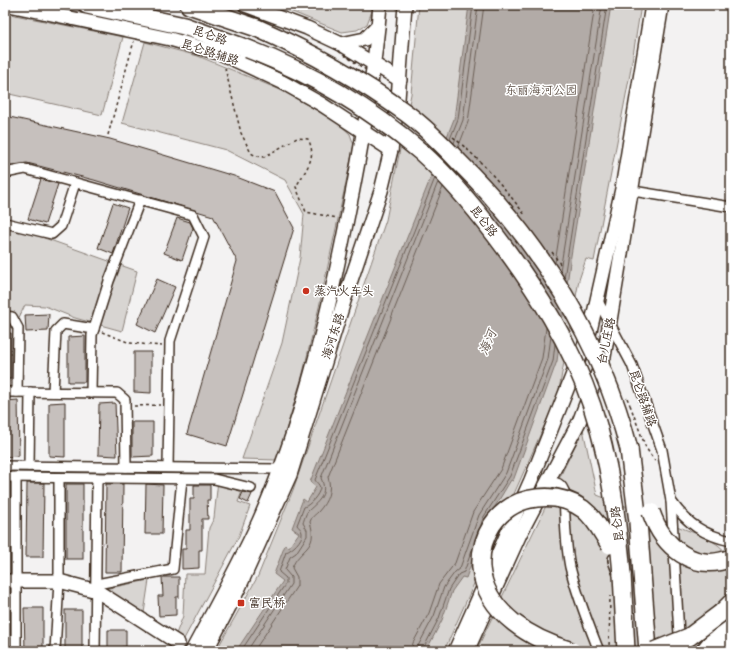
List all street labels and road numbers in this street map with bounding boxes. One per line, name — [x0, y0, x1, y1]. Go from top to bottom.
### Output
street label: 昆仑路 — [191, 22, 230, 47]
street label: 昆仑路辅路 — [179, 35, 241, 68]
street label: 昆仑路 — [467, 202, 501, 239]
street label: 海河东路 — [318, 311, 347, 361]
street label: 台儿庄路 — [593, 316, 618, 366]
street label: 昆仑路辅路 — [627, 367, 660, 429]
street label: 昆仑路 — [607, 505, 626, 543]

